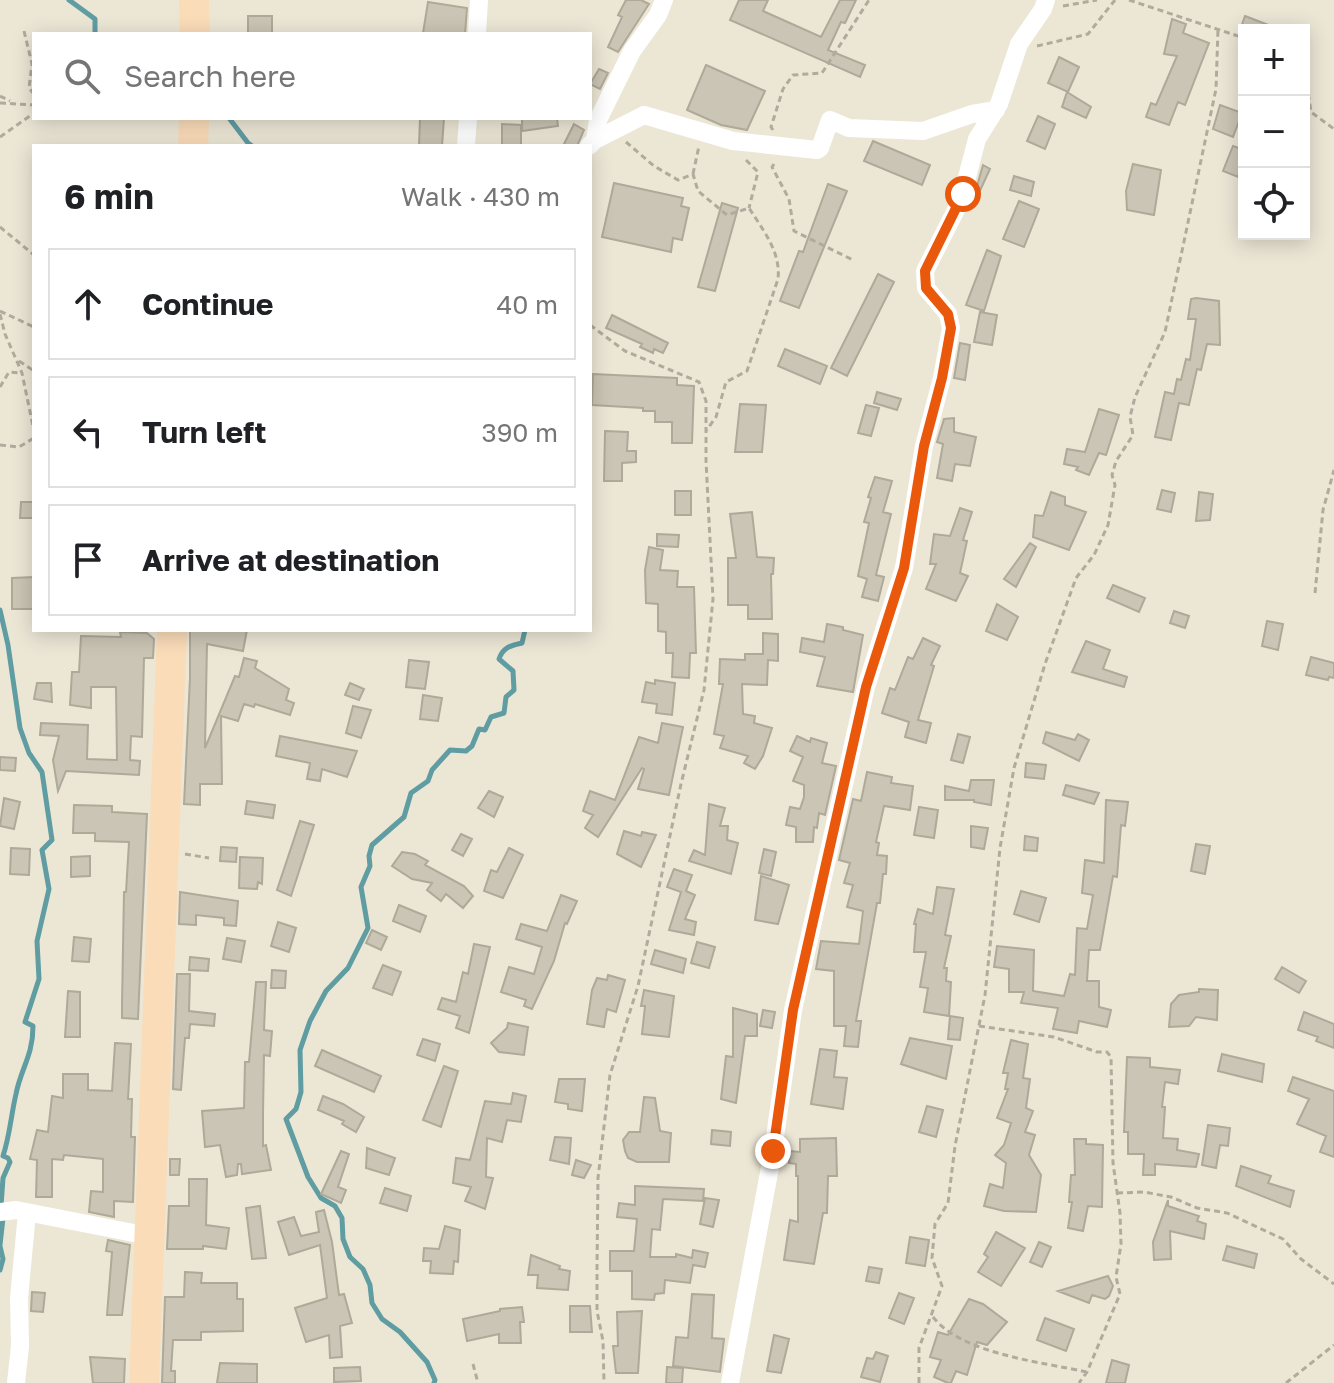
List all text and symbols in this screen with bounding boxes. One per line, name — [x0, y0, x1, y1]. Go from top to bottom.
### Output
map controls — [1238, 24, 1310, 240]
button: + — [1238, 24, 1310, 96]
search box — [32, 32, 592, 120]
icon: search — [60, 54, 104, 98]
text: Search here — [124, 58, 296, 94]
button: − — [1238, 96, 1310, 168]
button: locate — [1238, 168, 1310, 240]
text: 6 min — [64, 176, 154, 216]
route start — [945, 176, 981, 212]
text: Walk · 430 m — [401, 181, 560, 212]
icon: ahead — [66, 282, 110, 326]
text: Continue — [142, 286, 273, 322]
text: 40 m — [497, 289, 558, 320]
icon: left — [66, 410, 110, 454]
text: Turn left — [142, 414, 267, 450]
text: 390 m — [481, 417, 558, 448]
icon: arrive — [66, 538, 110, 582]
text: Arrive at destination — [142, 542, 439, 578]
route end — [755, 1133, 791, 1169]

